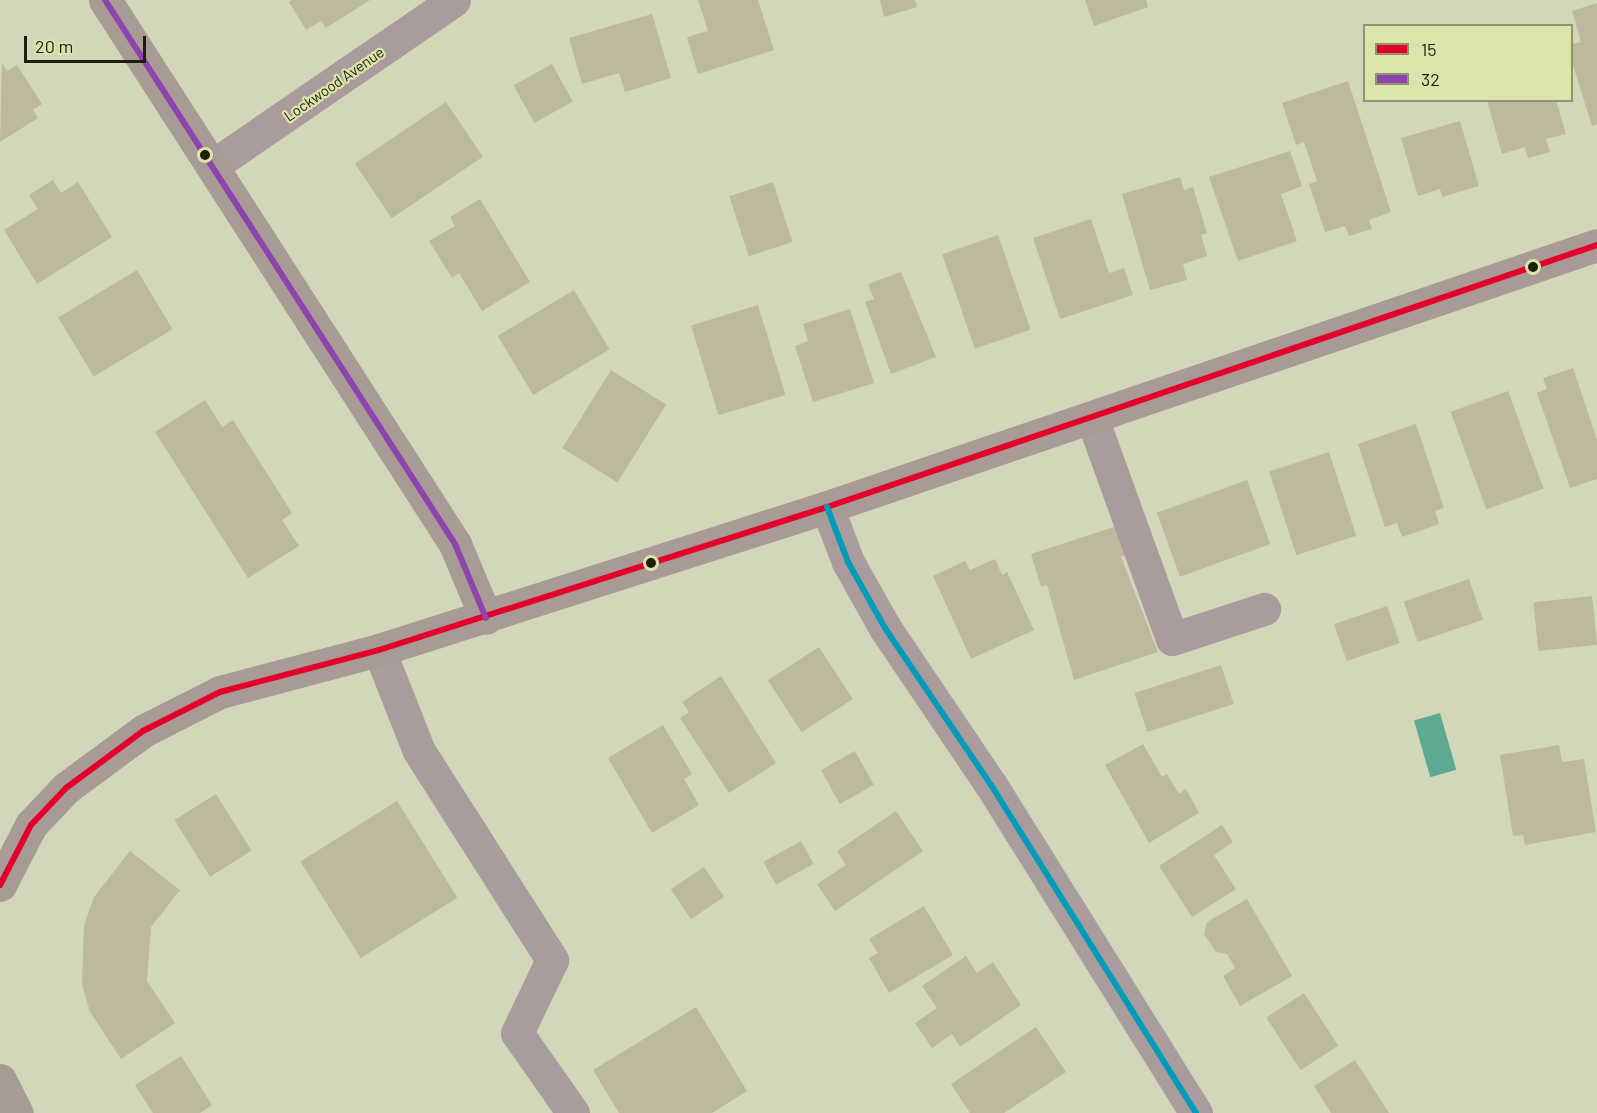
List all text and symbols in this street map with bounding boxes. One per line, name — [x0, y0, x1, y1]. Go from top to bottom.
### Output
scale bar — [27, 24, 148, 62]
legend — [1363, 24, 1573, 102]
text: 20 m — [35, 35, 73, 57]
text: 15 — [1421, 38, 1437, 60]
street label: Lockwood Avenue — [281, 43, 387, 125]
text: 32 — [1421, 68, 1440, 90]
unlabelled marker — [199, 149, 211, 161]
unlabelled marker — [1527, 261, 1539, 273]
unlabelled marker — [645, 557, 657, 569]

